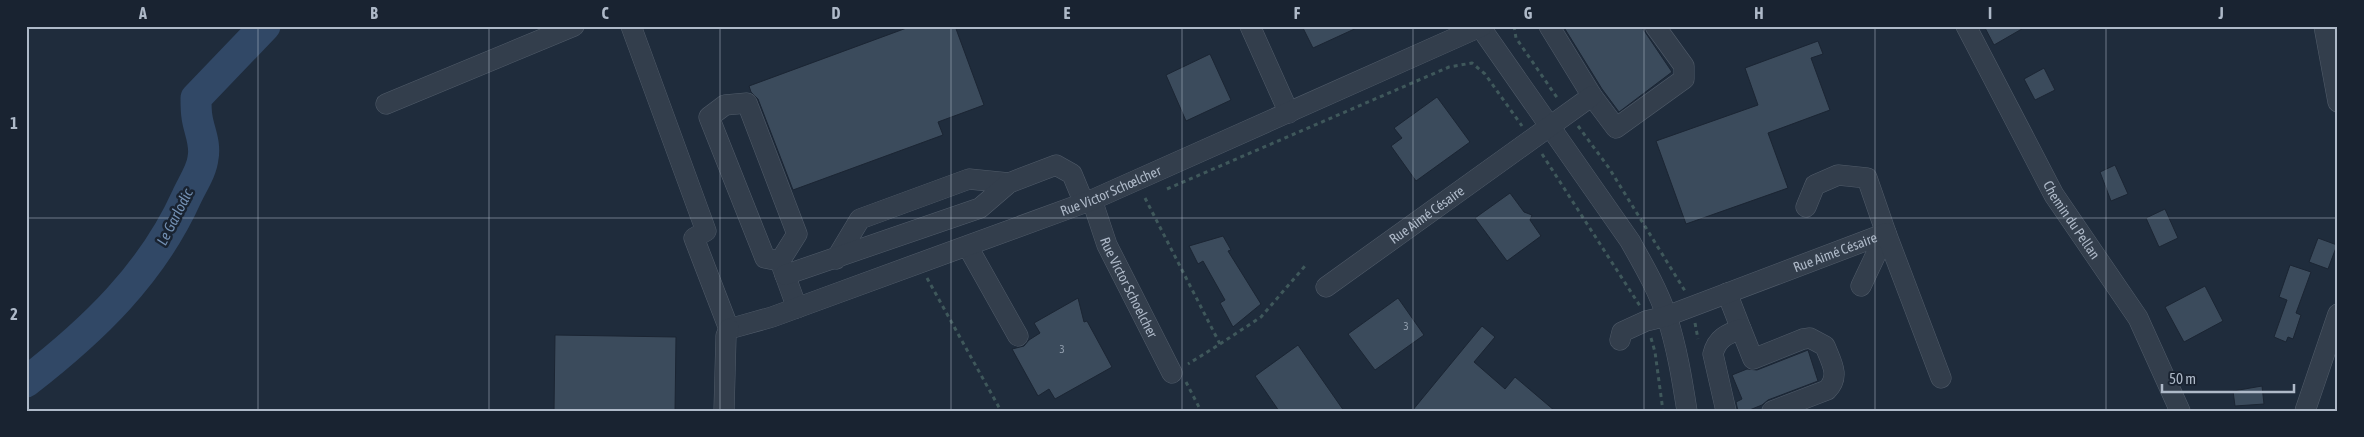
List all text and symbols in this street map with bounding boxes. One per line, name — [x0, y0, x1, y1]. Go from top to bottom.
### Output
text: A — [138, 4, 147, 22]
text: B — [370, 4, 378, 22]
text: C — [601, 4, 609, 22]
text: D — [832, 4, 841, 22]
text: E — [1064, 4, 1071, 22]
text: F — [1294, 4, 1301, 22]
text: G — [1524, 4, 1533, 22]
text: H — [1754, 4, 1764, 22]
text: I — [1988, 4, 1992, 22]
text: J — [2217, 4, 2224, 22]
text: 1 — [10, 114, 18, 132]
street label: Rue Victor Schœlcher — [1058, 162, 1164, 219]
street label: Chemin du Pellan — [2040, 178, 2103, 262]
street label: Rue Aimé Césaire — [1386, 182, 1467, 247]
water label: Le Garlodic — [153, 185, 196, 248]
street label: Rue Aimé Césaire — [1791, 229, 1879, 275]
street label: Rue Victor Schoelcher — [1097, 235, 1161, 341]
text: 2 — [10, 305, 18, 323]
house number: 3 — [1403, 320, 1409, 332]
house number: 3 — [1059, 343, 1065, 355]
scale bar — [2162, 362, 2294, 394]
text: 50 m — [2169, 370, 2196, 387]

